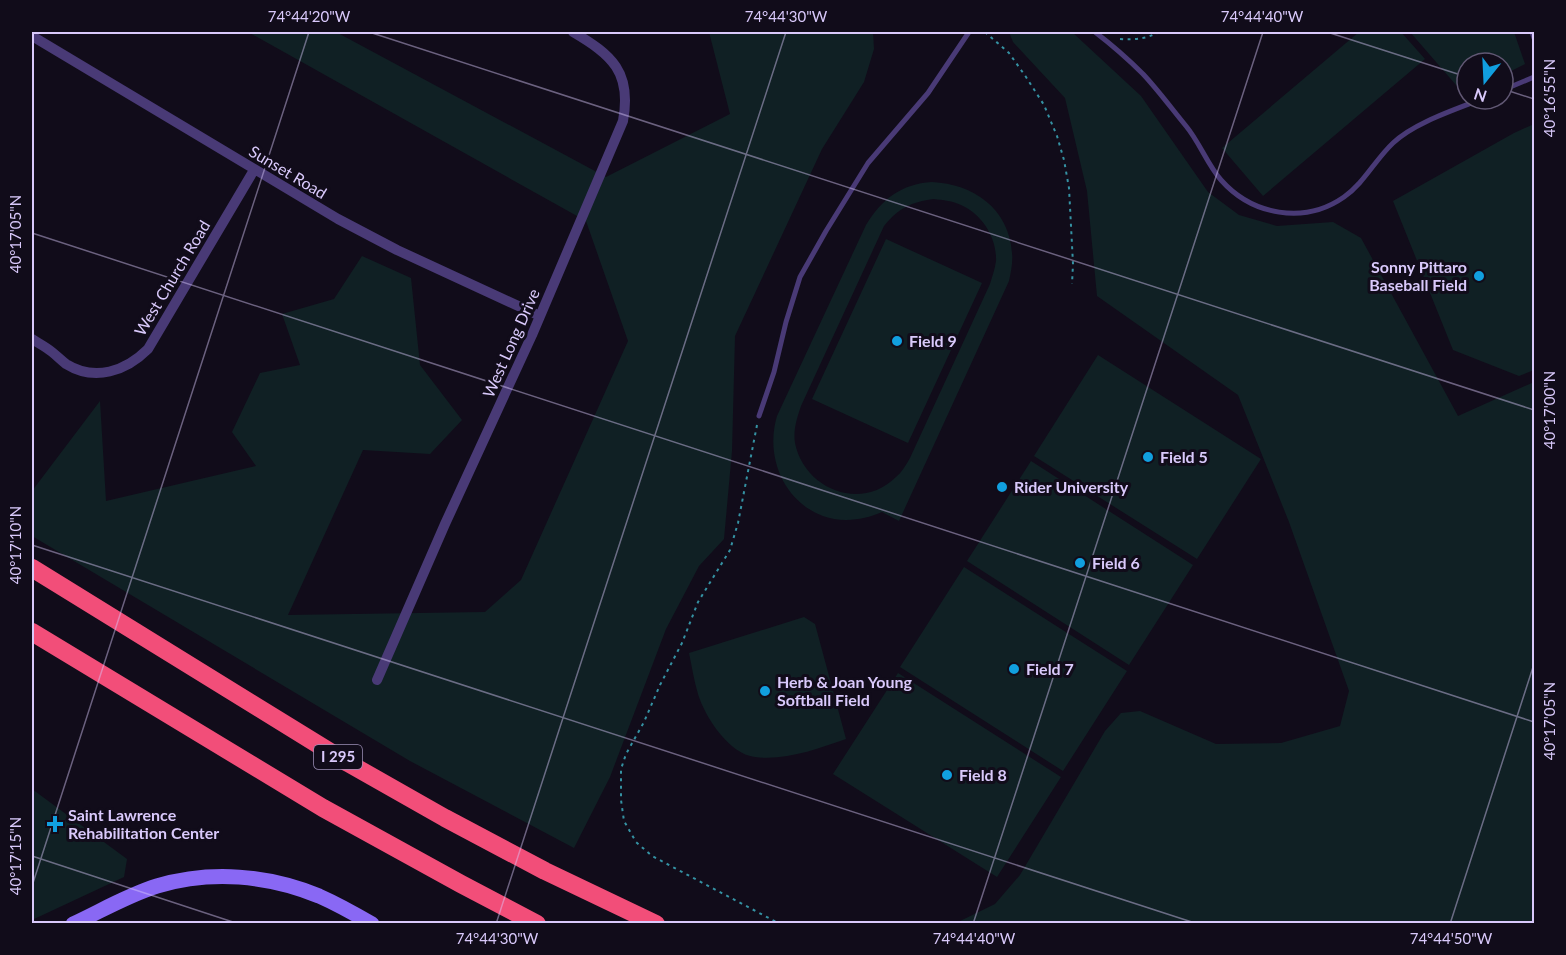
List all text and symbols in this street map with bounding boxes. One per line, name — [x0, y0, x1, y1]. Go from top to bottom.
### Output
text: 74°44'20"W — [268, 7, 351, 25]
text: 74°44'30"W — [745, 7, 828, 25]
text: 74°44'40"W — [1221, 7, 1304, 25]
north arrow — [1455, 51, 1515, 111]
text: 40°16'55"N — [1540, 59, 1558, 137]
text: N — [1471, 85, 1489, 107]
street label: Sunset Road — [246, 141, 330, 202]
text: 40°17'05"N — [6, 195, 24, 273]
street label: West Church Road — [130, 217, 213, 339]
place label: Sonny Pittaro Baseball Field — [1369, 257, 1467, 294]
marker: Sonny Pittaro Baseball Field — [1472, 269, 1486, 283]
street label: West Long Drive — [478, 285, 543, 400]
place label: Field 9 — [909, 331, 957, 350]
marker: Field 9 — [890, 334, 904, 348]
text: 40°17'00"N — [1540, 371, 1558, 449]
place label: Field 5 — [1160, 447, 1208, 466]
marker: Field 5 — [1141, 450, 1155, 464]
place label: Rider University — [1014, 477, 1129, 496]
marker: Rider University — [995, 480, 1009, 494]
text: 40°17'10"N — [6, 506, 24, 584]
place label: Field 6 — [1092, 553, 1140, 572]
marker: Field 6 — [1073, 556, 1087, 570]
place label: Field 7 — [1026, 659, 1074, 678]
marker: Field 7 — [1007, 662, 1021, 676]
place label: Herb & Joan Young Softball Field — [777, 672, 913, 709]
text: 40°17'05"N — [1540, 682, 1558, 760]
marker: Herb & Joan Young Softball Field — [758, 684, 772, 698]
road number: I 295 — [314, 745, 362, 769]
place label: Field 8 — [959, 765, 1007, 784]
marker: Field 8 — [940, 768, 954, 782]
place label: Saint Lawrence Rehabilitation Center — [68, 805, 219, 842]
marker: Saint Lawrence Rehabilitation Center — [46, 815, 64, 833]
text: 40°17'15"N — [6, 817, 24, 895]
text: 74°44'30"W — [456, 929, 539, 947]
text: 74°44'40"W — [933, 929, 1016, 947]
text: 74°44'50"W — [1410, 929, 1493, 947]

